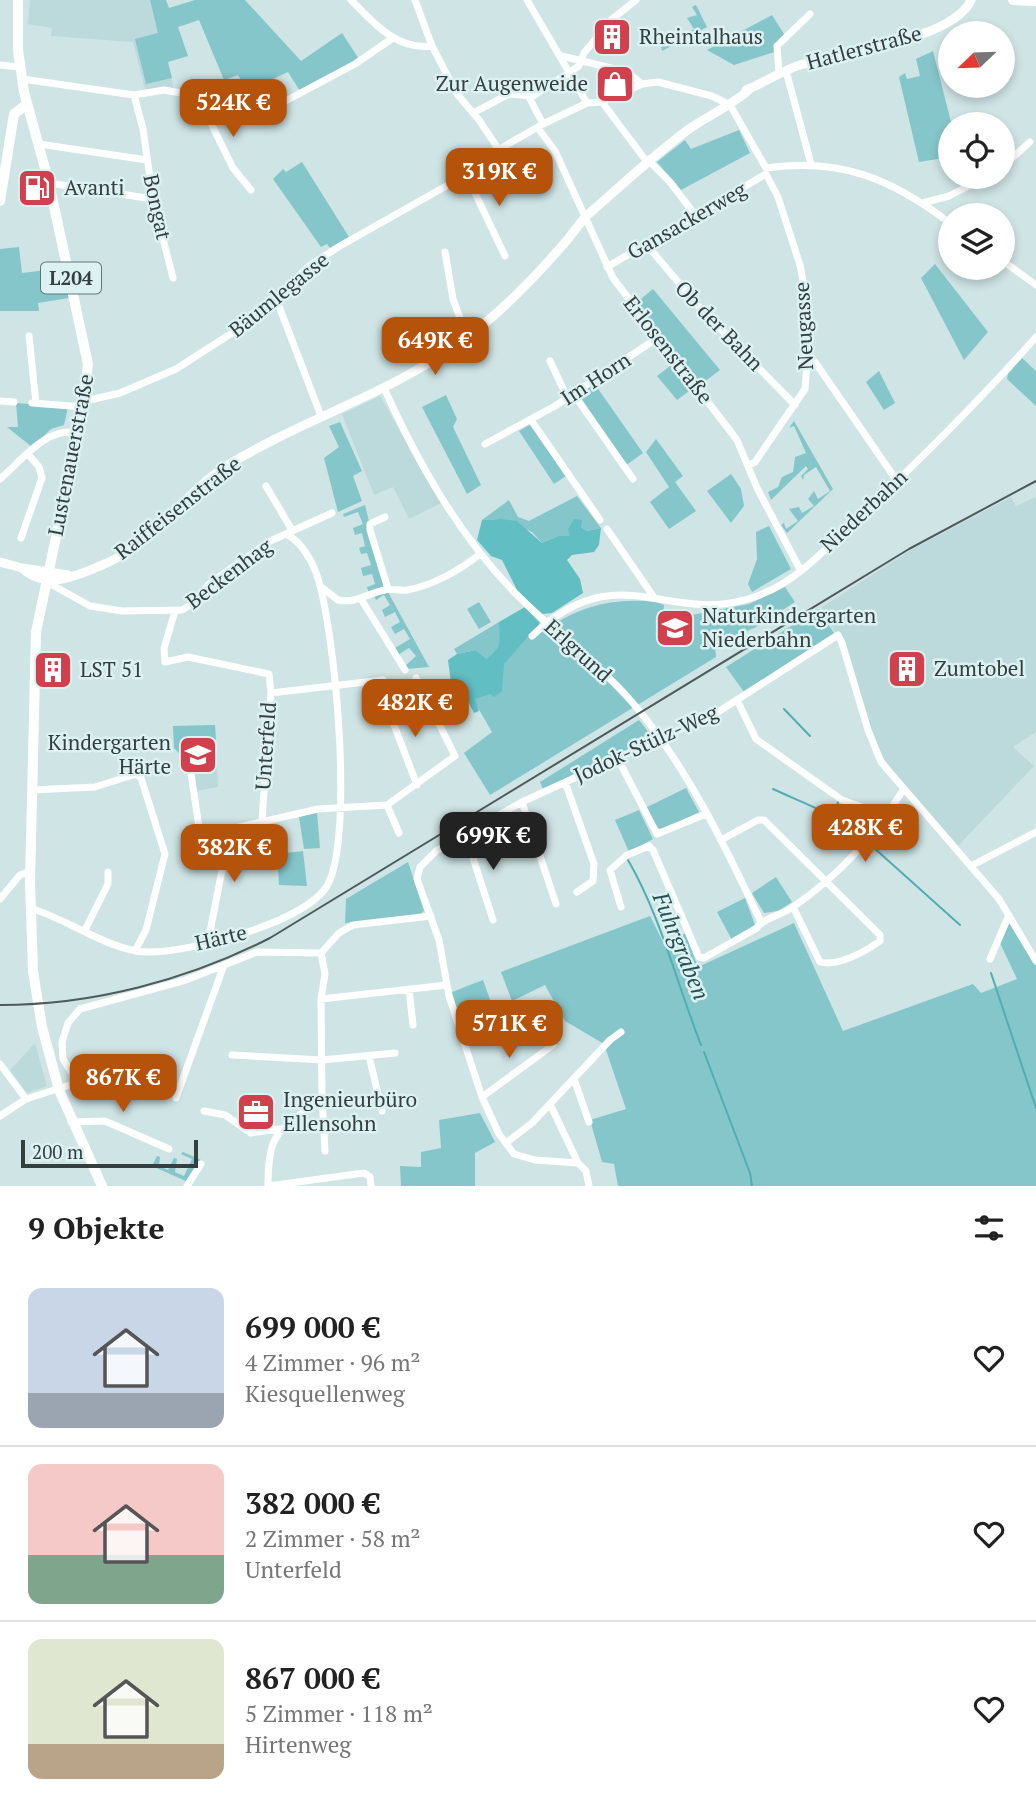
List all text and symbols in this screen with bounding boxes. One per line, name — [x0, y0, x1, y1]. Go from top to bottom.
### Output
building icon: Rheintalhaus — [591, 16, 633, 58]
street label: Hatlerstraße — [803, 18, 924, 76]
north arrow — [938, 21, 1015, 98]
map controls — [938, 21, 1015, 280]
place label: Rheintalhaus — [639, 22, 763, 50]
shop icon: Zur Augenweide — [594, 63, 636, 105]
place label: Zur Augenweide — [436, 69, 588, 97]
pin: 524K € — [176, 80, 290, 139]
text: 524K € — [196, 86, 270, 117]
button: locate — [938, 112, 1015, 189]
pin: 319K € — [442, 148, 556, 208]
text: 319K € — [462, 155, 536, 186]
fuel station icon: Avanti — [16, 167, 58, 209]
street label: Bongat — [137, 171, 179, 242]
place label: Avanti — [64, 173, 125, 201]
street label: Gansackerweg — [622, 174, 752, 266]
button: layers — [938, 203, 1015, 280]
street label: Bäumlegasse — [223, 245, 334, 343]
road number: L204 — [41, 262, 101, 294]
street label: Ob der Bahn — [669, 274, 770, 377]
street label: Neugasse — [787, 281, 819, 371]
street label: Erlosenstraße — [618, 290, 720, 409]
pin: 649K € — [378, 318, 492, 377]
text: 649K € — [398, 324, 472, 355]
street label: Im Horn — [555, 345, 636, 411]
street label: Lustenauerstraße — [41, 371, 99, 538]
street label: Raiffeisenstraße — [109, 449, 246, 565]
street label: Niederbahn — [814, 462, 913, 558]
street label: Beckenhag — [180, 531, 278, 615]
place label: Naturkindergarten Niederbahn — [702, 601, 877, 653]
school or university icon: Naturkindergarten Niederbahn — [654, 607, 696, 649]
street label: Erlgrund — [539, 612, 619, 688]
building icon: Zumtobel — [886, 648, 928, 690]
building icon: LST 51 — [32, 649, 74, 691]
place label: Zumtobel — [934, 654, 1025, 682]
place label: LST 51 — [80, 655, 143, 683]
pin: 482K € — [358, 680, 472, 739]
text: 482K € — [378, 686, 452, 717]
street label: Jodok-Stülz-Weg — [569, 697, 723, 789]
street label: Unterfeld — [248, 701, 282, 791]
place label: Kindergarten Härte — [48, 728, 172, 780]
school or university icon: Kindergarten Härte — [177, 734, 219, 776]
pin: 428K € — [808, 804, 922, 864]
text: 428K € — [828, 811, 902, 842]
pin: 699K € — [436, 812, 550, 872]
text: 699K € — [456, 819, 530, 850]
pin: 382K € — [177, 824, 291, 884]
text: 382K € — [197, 831, 271, 862]
water label: Fuhrgraben — [645, 886, 717, 1004]
street label: Härte — [192, 918, 249, 957]
pin: 571K € — [452, 1000, 566, 1060]
text: 571K € — [472, 1007, 546, 1038]
pin: 867K € — [66, 1054, 180, 1114]
text: 867K € — [86, 1061, 160, 1092]
place label: Ingenieurbüro Ellensohn — [283, 1085, 417, 1137]
office icon: Ingenieurbüro Ellensohn — [235, 1091, 277, 1133]
scale bar — [21, 1137, 198, 1169]
text: 200 m — [32, 1139, 83, 1164]
text: 9 Objekte — [28, 1208, 165, 1248]
icon: filters — [970, 1209, 1008, 1247]
text: 699 000 € — [245, 1307, 380, 1347]
icon: home — [84, 1316, 168, 1400]
icon: heart — [970, 1339, 1008, 1377]
text: 4 Zimmer · 96 m² — [245, 1347, 420, 1378]
text: Kiesquellenweg — [245, 1378, 405, 1409]
text: 382 000 € — [245, 1483, 380, 1523]
icon: home — [84, 1492, 168, 1576]
icon: heart — [970, 1515, 1008, 1553]
text: 2 Zimmer · 58 m² — [245, 1523, 420, 1554]
text: Unterfeld — [245, 1554, 342, 1585]
text: 867 000 € — [245, 1658, 380, 1698]
icon: home — [84, 1667, 168, 1751]
icon: heart — [970, 1690, 1008, 1728]
text: 5 Zimmer · 118 m² — [245, 1698, 433, 1729]
text: Hirtenweg — [245, 1729, 351, 1760]

